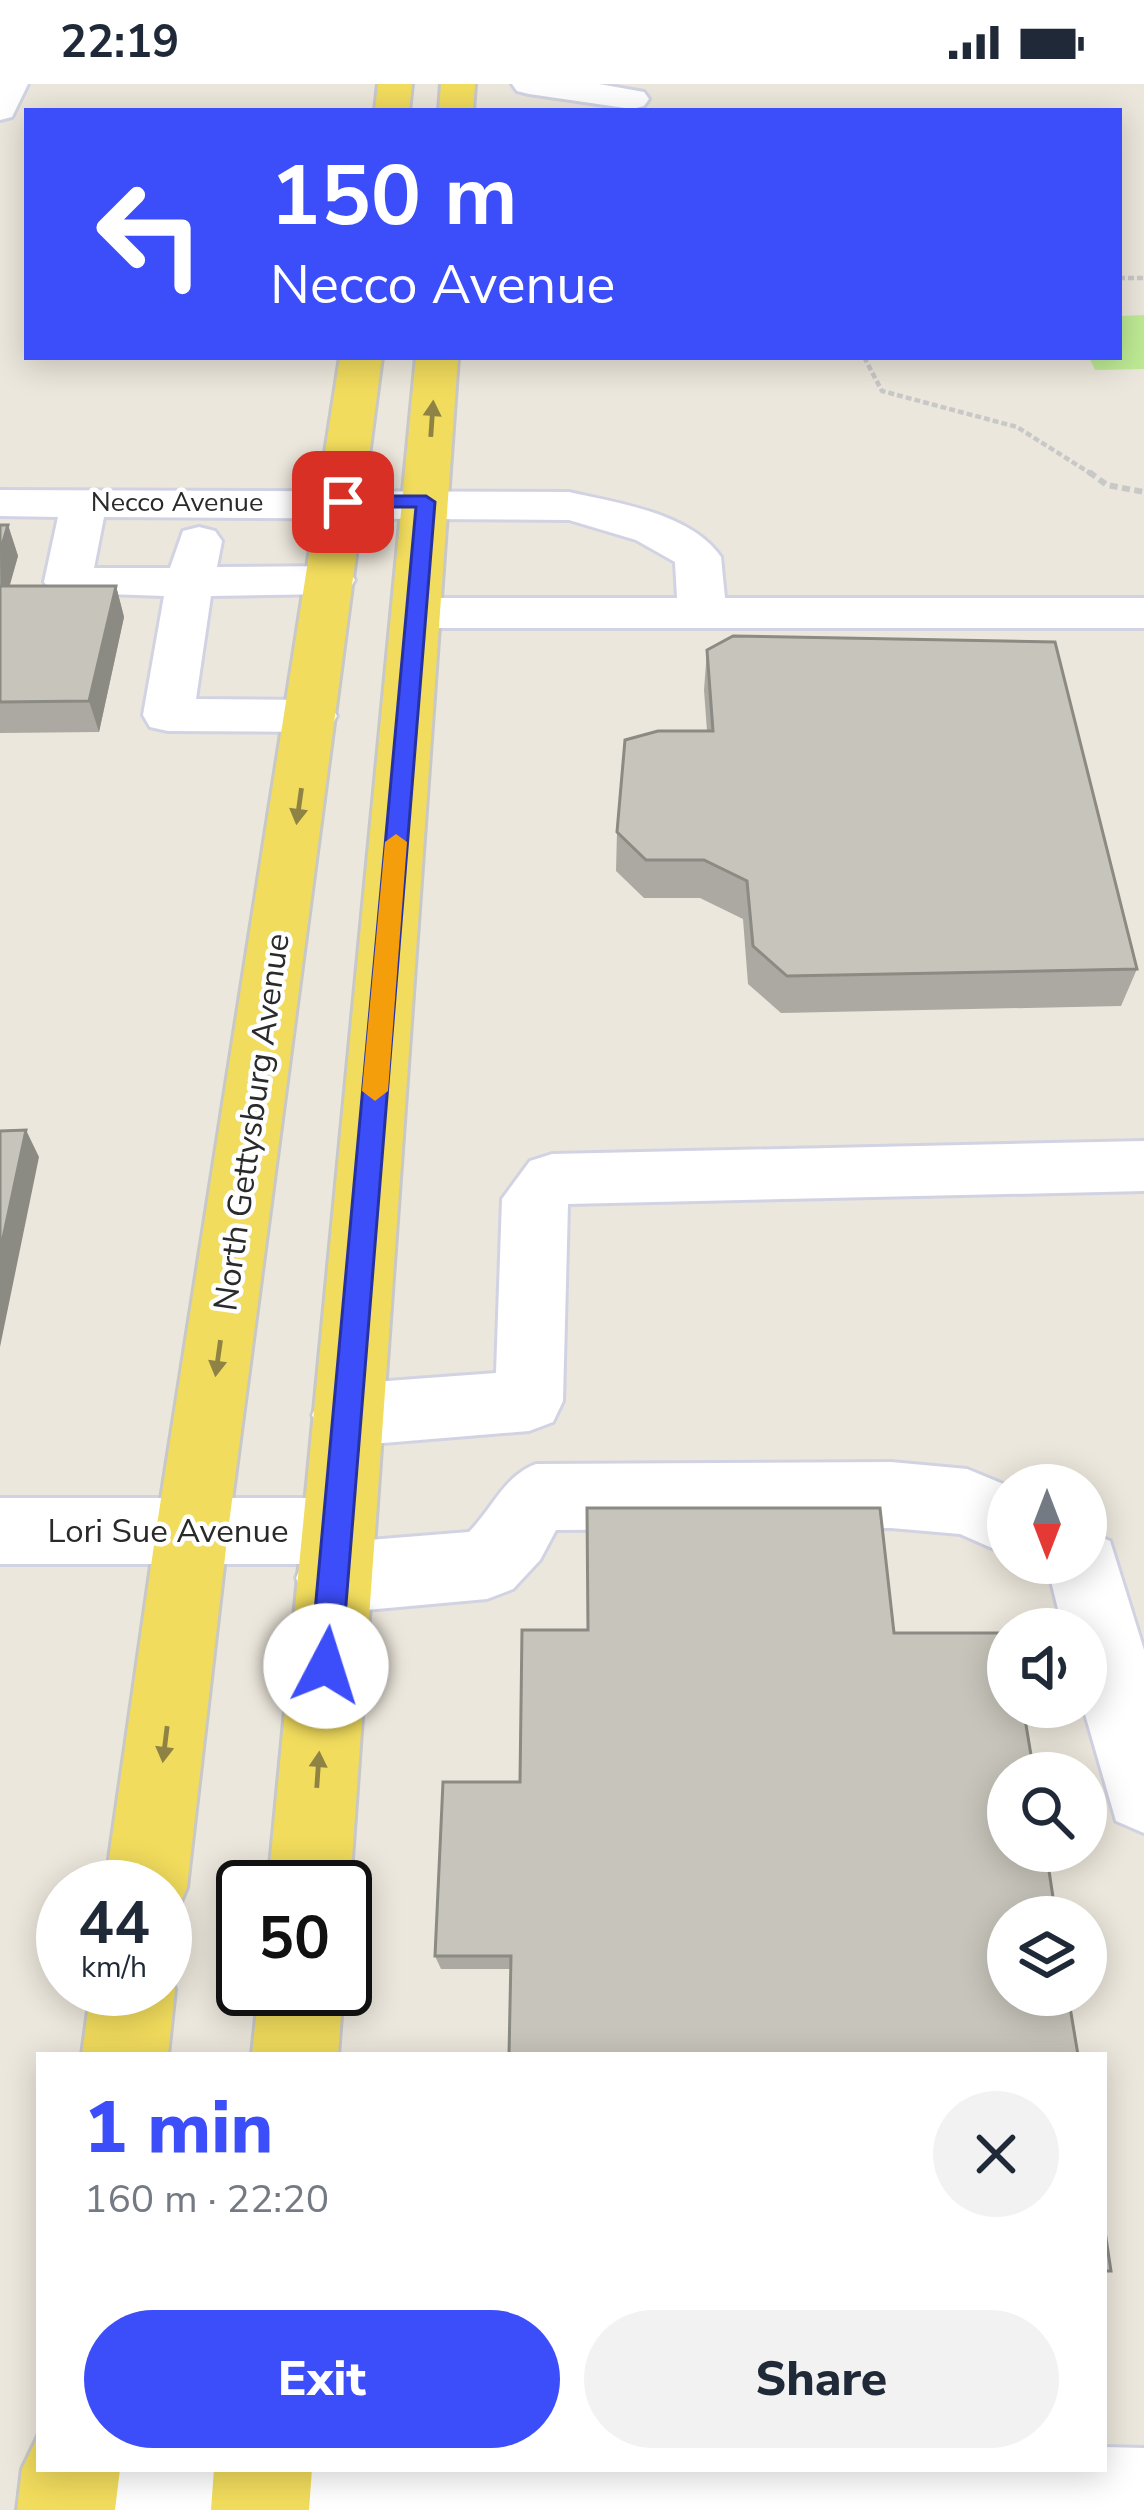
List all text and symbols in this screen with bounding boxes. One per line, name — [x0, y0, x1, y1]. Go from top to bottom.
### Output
text: 22:19 — [60, 12, 179, 73]
text: 150 m — [270, 139, 518, 254]
icon: left — [72, 156, 228, 312]
text: Necco Avenue — [270, 248, 615, 322]
one-way arrow — [423, 400, 442, 437]
pin — [292, 451, 394, 553]
icon: arrive — [310, 469, 376, 535]
street label: Necco Avenue — [91, 484, 263, 521]
one-way arrow — [289, 787, 308, 825]
street label: North Gettysburg Avenue — [203, 930, 301, 1314]
one-way arrow — [208, 1340, 227, 1377]
north arrow — [987, 1464, 1107, 1584]
map controls — [987, 1464, 1107, 2016]
street label: Lori Sue Avenue — [47, 1509, 289, 1554]
position arrow — [263, 1603, 389, 1729]
button: sound — [987, 1608, 1107, 1728]
one-way arrow — [155, 1726, 174, 1763]
one-way arrow — [308, 1751, 327, 1788]
button: search — [987, 1752, 1107, 1872]
speed limit sign: 50 — [216, 1860, 372, 2016]
text: 44 — [78, 1882, 150, 1964]
button: layers — [987, 1896, 1107, 2016]
text: km/h — [81, 1947, 147, 1988]
text: 1 min — [84, 2079, 273, 2177]
button: close — [933, 2091, 1059, 2217]
text: 160 m · 22:20 — [84, 2173, 329, 2226]
button: Exit — [84, 2310, 560, 2448]
button: Share — [584, 2310, 1059, 2448]

